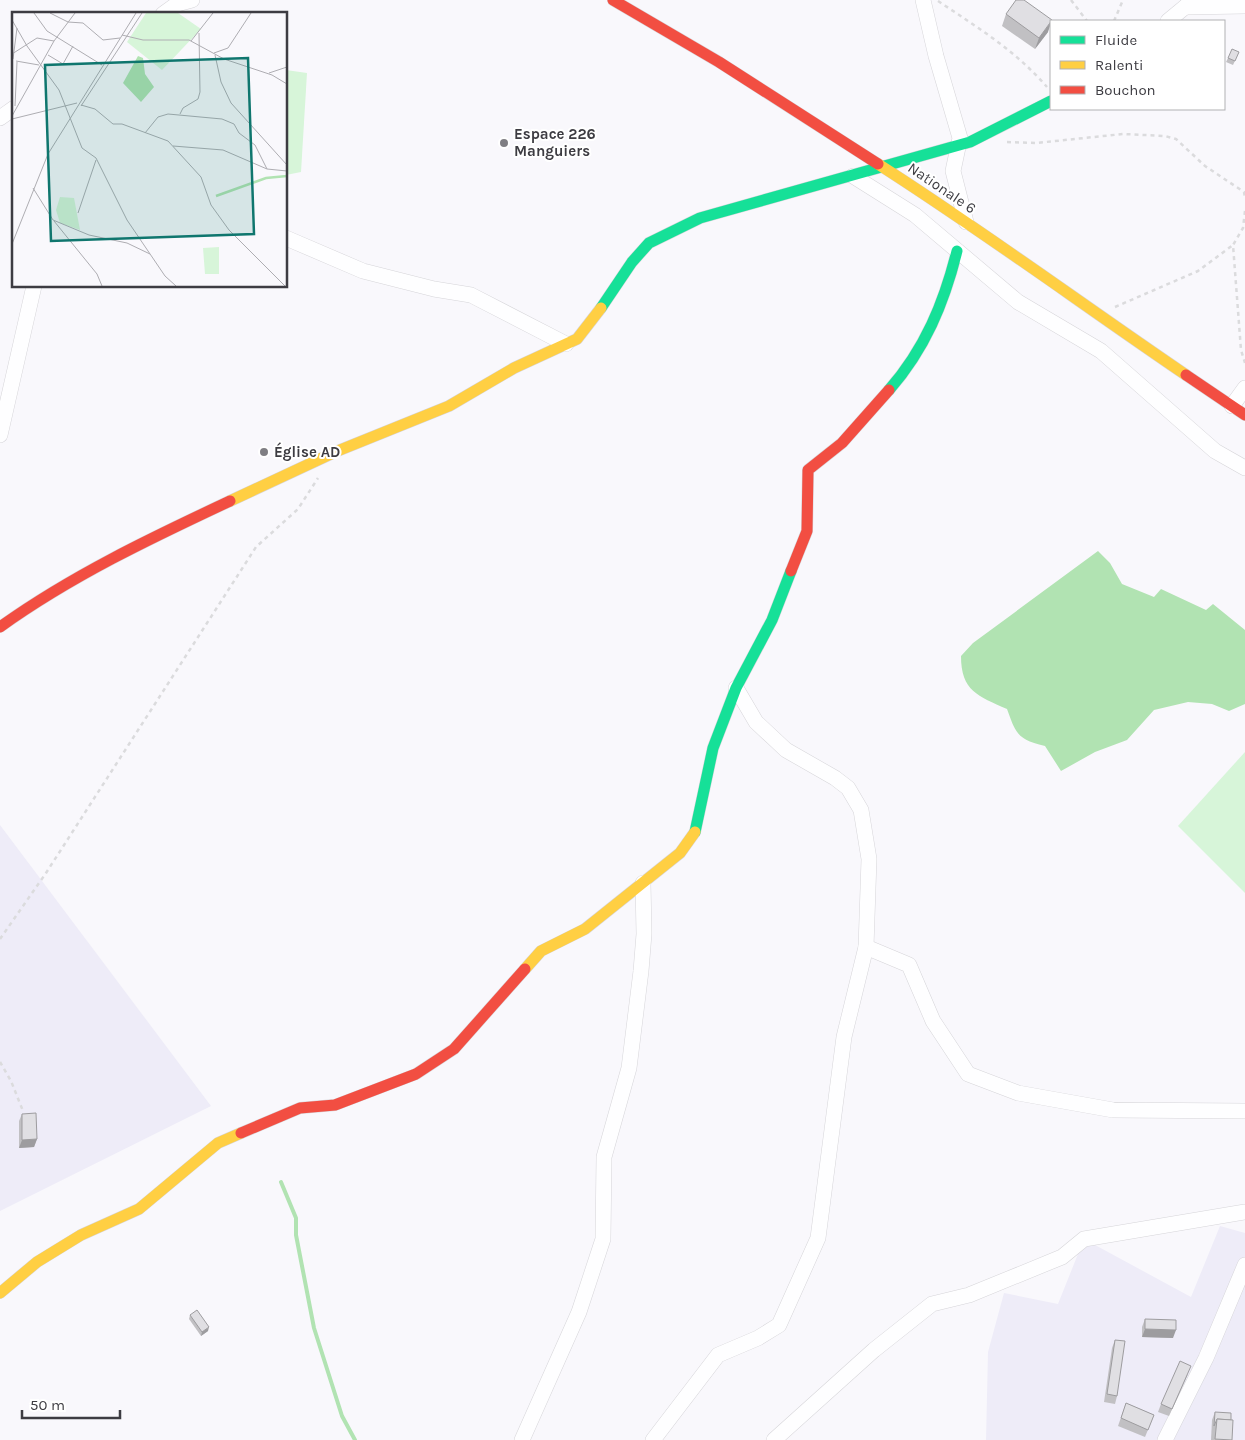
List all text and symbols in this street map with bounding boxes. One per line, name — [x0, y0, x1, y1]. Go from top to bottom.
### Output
inset map — [12, 12, 288, 288]
legend — [1050, 20, 1225, 110]
text: Fluide — [1095, 31, 1137, 49]
text: Ralenti — [1095, 56, 1144, 74]
text: Bouchon — [1095, 81, 1156, 99]
place label: Espace 226 Manguiers — [514, 125, 596, 160]
marker: Espace 226 Manguiers — [498, 137, 510, 149]
street label: Nationale 6 — [905, 159, 979, 217]
place label: Église AD — [274, 442, 340, 461]
marker: Église AD — [258, 446, 270, 458]
scale bar — [22, 1388, 120, 1420]
text: 50 m — [30, 1396, 65, 1414]

